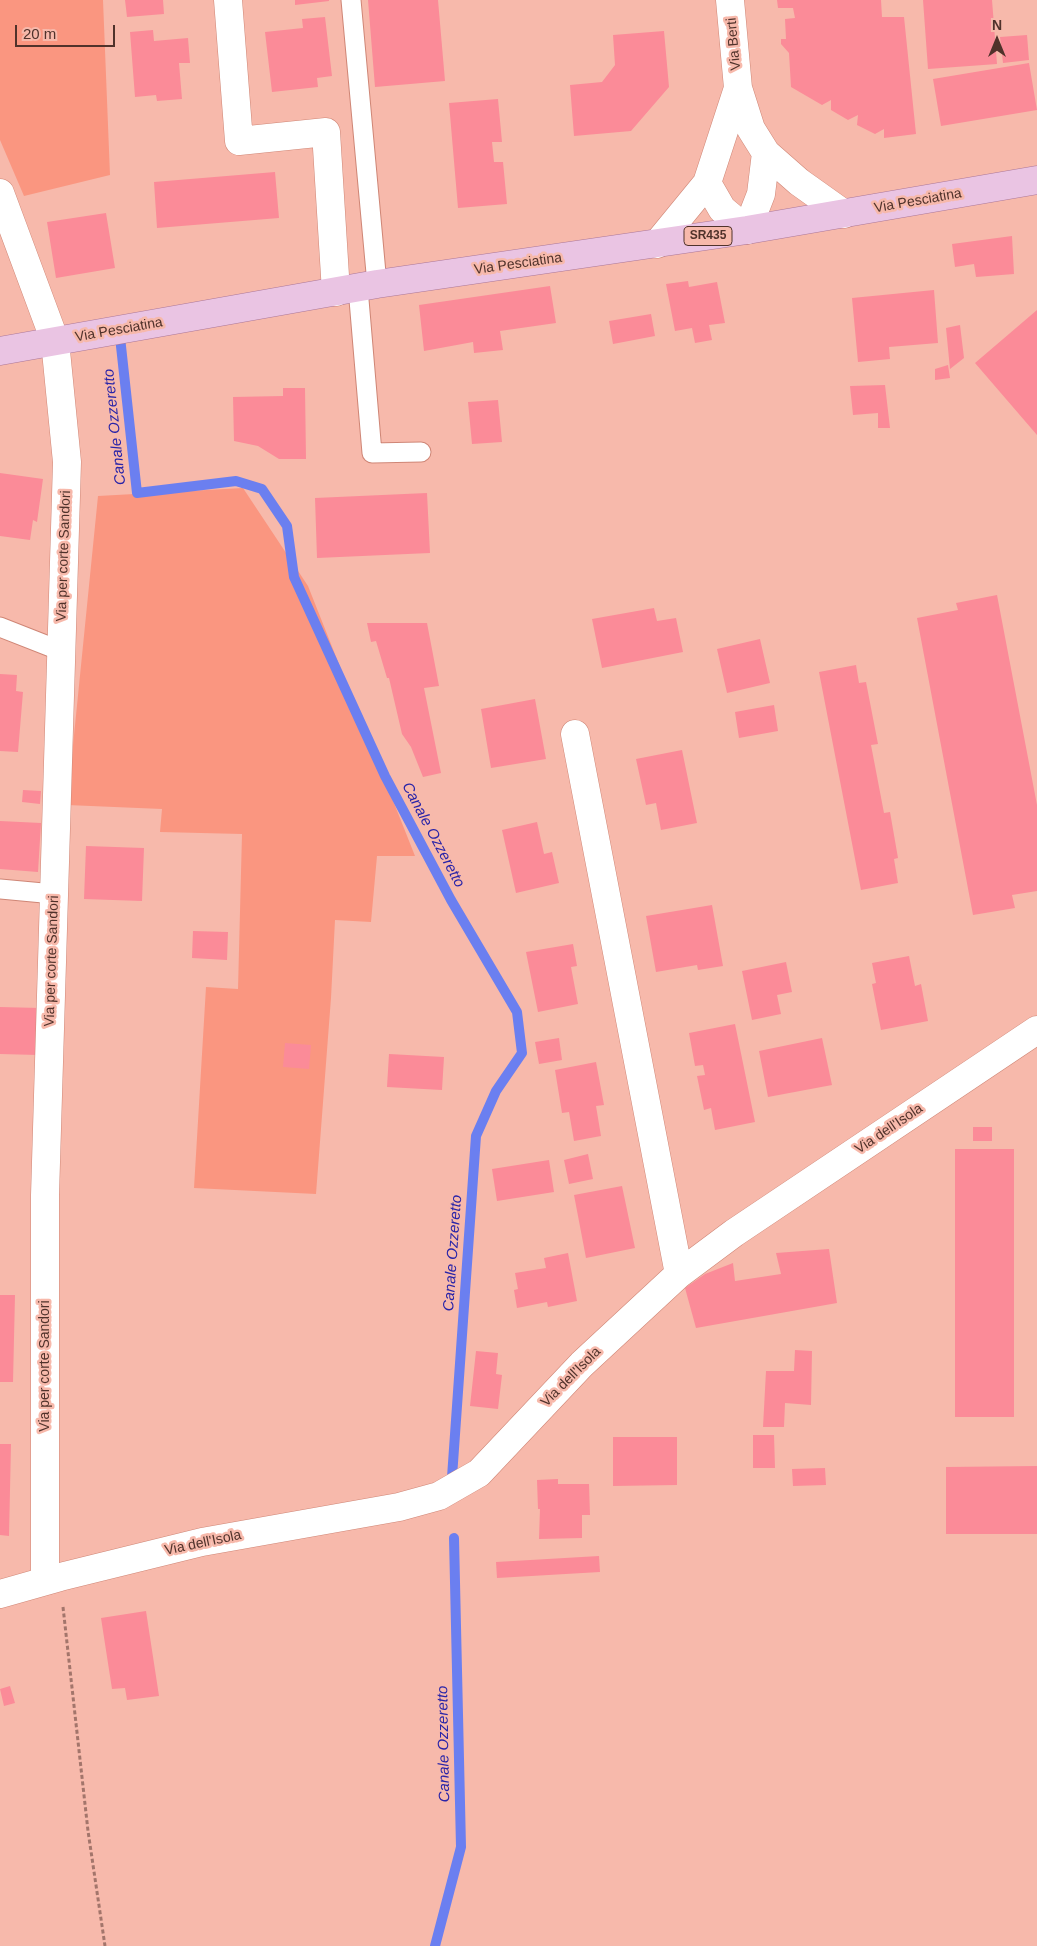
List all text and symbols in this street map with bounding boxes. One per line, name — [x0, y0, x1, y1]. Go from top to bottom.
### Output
scale bar — [18, 15, 118, 47]
north arrow — [972, 15, 1022, 65]
street label: Via Berti — [723, 17, 745, 71]
text: N — [992, 17, 1002, 33]
text: 20 m — [23, 25, 56, 42]
street label: Via Pesciatina — [873, 185, 963, 217]
road number: SR435 — [684, 227, 732, 246]
street label: Via Pesciatina — [473, 250, 563, 278]
street label: Via Pesciatina — [74, 314, 164, 346]
water label: Canale Ozzeretto — [100, 368, 130, 486]
street label: Via per corte Sandori — [53, 490, 75, 622]
water label: Canale Ozzeretto — [398, 779, 468, 891]
street label: Via per corte Sandori — [41, 895, 63, 1027]
street label: Via dell'Isola — [852, 1100, 926, 1158]
water label: Canale Ozzeretto — [440, 1194, 466, 1312]
street label: Via per corte Sandori — [37, 1300, 53, 1432]
street label: Via dell'Isola — [538, 1344, 604, 1410]
street label: Via dell'Isola — [163, 1527, 243, 1559]
water label: Canale Ozzeretto — [434, 1685, 454, 1803]

